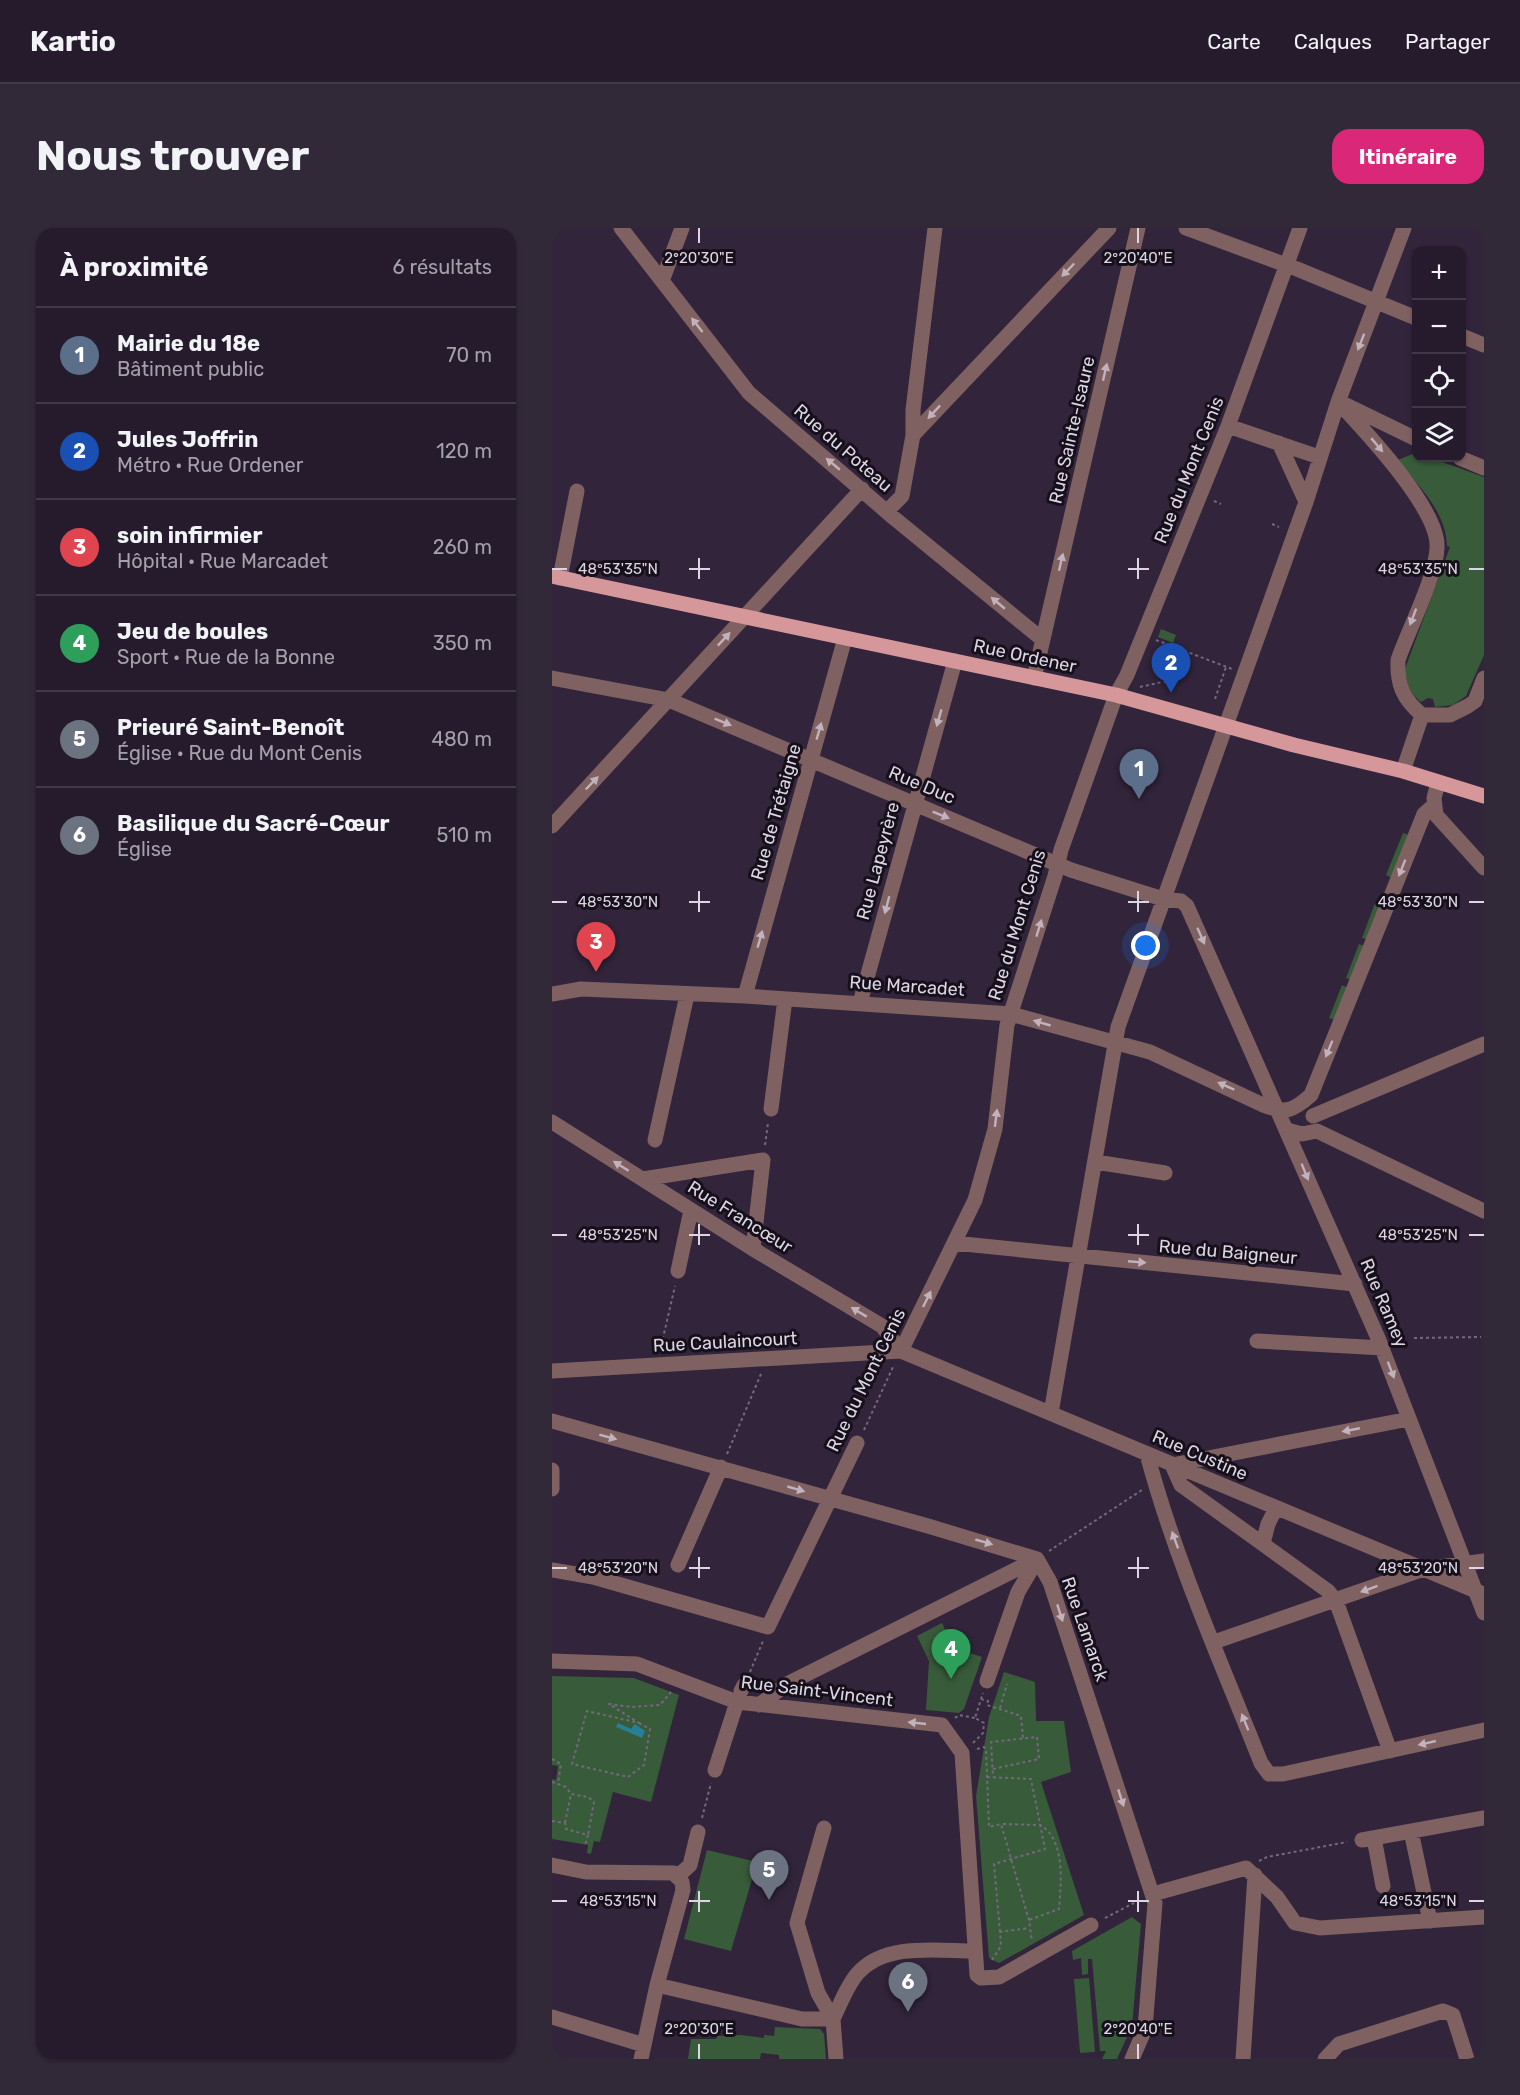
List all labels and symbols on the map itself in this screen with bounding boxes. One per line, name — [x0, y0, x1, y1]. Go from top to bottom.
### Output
text: 2°20'30"E — [664, 249, 734, 267]
text: 2°20'40"E — [1104, 249, 1173, 267]
one-way arrow — [1062, 263, 1076, 277]
one-way arrow — [691, 318, 703, 333]
one-way arrow — [1356, 333, 1366, 351]
street label: Rue Sainte-Isaure — [1044, 354, 1100, 506]
one-way arrow — [1100, 363, 1110, 382]
street label: Rue du Mont Cenis — [1149, 393, 1229, 547]
street label: Rue du Poteau — [790, 399, 896, 497]
one-way arrow — [928, 404, 941, 419]
one-way arrow — [1370, 437, 1383, 452]
one-way arrow — [826, 458, 841, 471]
one-way arrow — [1057, 553, 1067, 572]
text: 48°53'35"N — [578, 560, 658, 578]
text: 48°53'35"N — [1378, 560, 1458, 578]
one-way arrow — [990, 597, 1006, 610]
one-way arrow — [1408, 609, 1418, 627]
one-way arrow — [717, 632, 731, 647]
street label: Rue Ordener — [972, 634, 1079, 678]
pin: 2 — [1152, 644, 1190, 693]
one-way arrow — [934, 709, 943, 727]
one-way arrow — [714, 718, 732, 727]
one-way arrow — [815, 722, 824, 740]
street label: Rue de Trétaigne — [746, 741, 806, 883]
pin: 1 — [1120, 750, 1158, 799]
street label: Rue Duc — [885, 761, 959, 809]
one-way arrow — [585, 775, 599, 790]
street label: Rue Lapeyrère — [852, 800, 904, 922]
one-way arrow — [932, 811, 950, 820]
street label: Rue du Mont Cenis — [984, 847, 1050, 1003]
one-way arrow — [1397, 859, 1406, 877]
text: 48°53'30"N — [578, 893, 658, 911]
text: 48°53'30"N — [1378, 893, 1458, 911]
one-way arrow — [881, 896, 891, 914]
one-way arrow — [1035, 919, 1044, 937]
pin: 3 — [576, 922, 615, 972]
one-way arrow — [1196, 928, 1205, 945]
one-way arrow — [756, 930, 766, 949]
your location — [1131, 931, 1160, 960]
street label: Rue Marcadet — [849, 971, 965, 1001]
one-way arrow — [1033, 1018, 1051, 1027]
one-way arrow — [1324, 1040, 1333, 1058]
one-way arrow — [1217, 1082, 1234, 1091]
one-way arrow — [992, 1108, 1001, 1127]
one-way arrow — [613, 1160, 630, 1171]
one-way arrow — [1301, 1163, 1310, 1181]
street label: Rue Francœur — [684, 1176, 797, 1258]
text: 48°53'25"N — [578, 1226, 658, 1244]
text: 48°53'25"N — [1378, 1226, 1458, 1244]
street label: Rue du Baigneur — [1158, 1235, 1298, 1269]
street label: Rue Ramey — [1355, 1255, 1413, 1351]
one-way arrow — [1128, 1257, 1147, 1267]
one-way arrow — [922, 1290, 931, 1307]
street label: Rue du Mont Cenis — [822, 1305, 910, 1455]
one-way arrow — [851, 1307, 867, 1318]
street label: Rue Caulaincourt — [652, 1327, 798, 1357]
one-way arrow — [1387, 1361, 1396, 1379]
street label: Rue Custine — [1149, 1425, 1251, 1485]
one-way arrow — [1342, 1426, 1361, 1435]
one-way arrow — [600, 1433, 618, 1442]
one-way arrow — [787, 1485, 805, 1494]
one-way arrow — [1170, 1530, 1180, 1548]
one-way arrow — [975, 1538, 993, 1547]
text: 48°53'20"N — [578, 1559, 658, 1577]
text: 48°53'20"N — [1378, 1559, 1458, 1577]
street label: Rue Lamarck — [1057, 1574, 1113, 1685]
one-way arrow — [1360, 1585, 1378, 1595]
one-way arrow — [1056, 1604, 1065, 1622]
pin: 4 — [932, 1630, 970, 1679]
street label: Rue Saint-Vincent — [740, 1671, 894, 1711]
one-way arrow — [1240, 1712, 1250, 1730]
one-way arrow — [908, 1718, 927, 1727]
one-way arrow — [1417, 1739, 1436, 1748]
one-way arrow — [1117, 1789, 1126, 1807]
pin: 5 — [750, 1850, 788, 1900]
text: 48°53'15"N — [579, 1892, 657, 1910]
text: 48°53'15"N — [1379, 1892, 1457, 1910]
pin: 6 — [888, 1962, 928, 2012]
text: 2°20'30"E — [664, 2020, 734, 2038]
text: 2°20'40"E — [1104, 2020, 1173, 2038]

